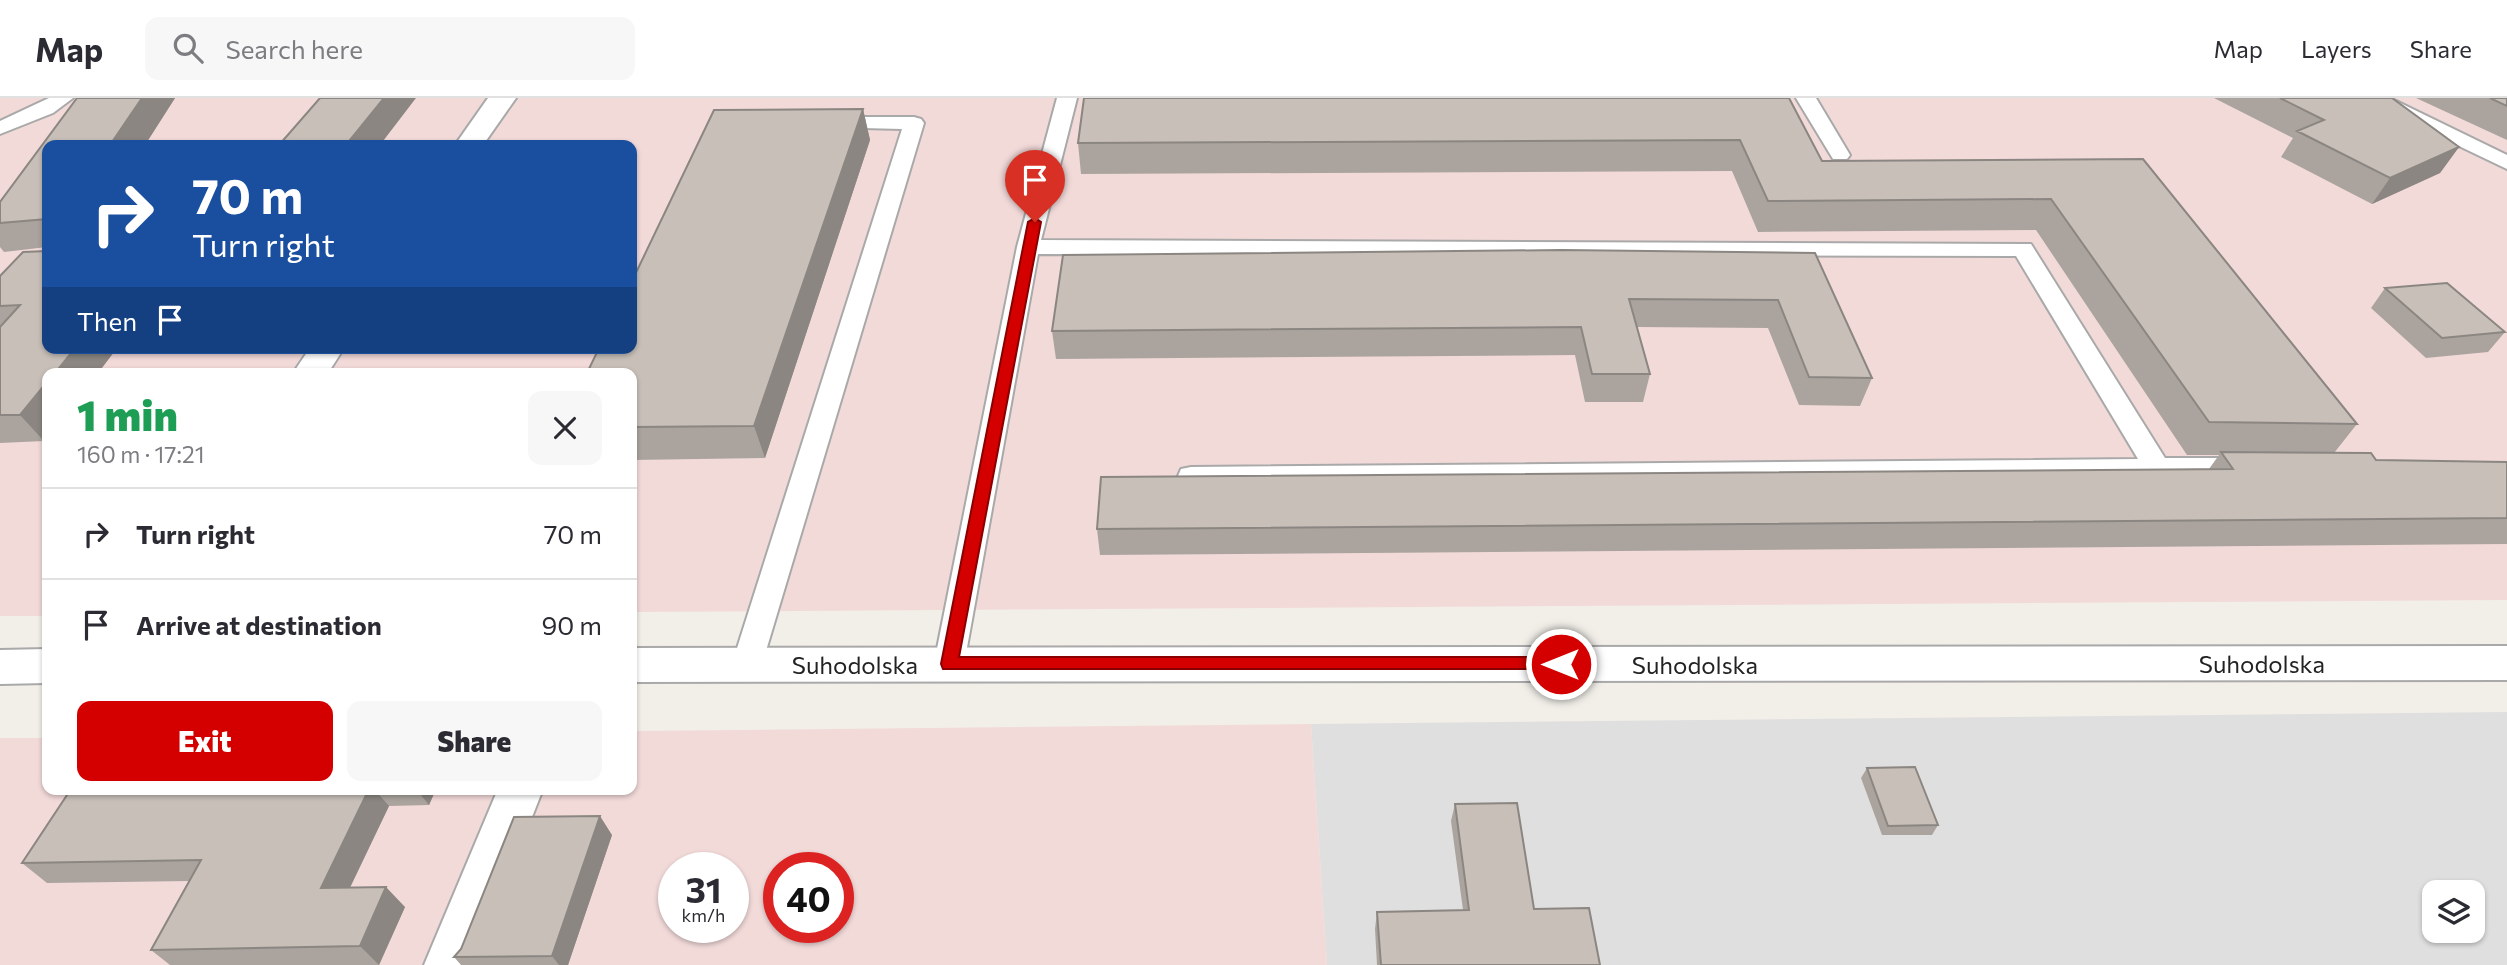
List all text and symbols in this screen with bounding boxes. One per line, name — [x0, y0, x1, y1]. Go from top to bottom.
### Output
search box — [145, 17, 635, 80]
text: Map — [35, 28, 103, 69]
icon: search — [169, 29, 207, 67]
text: Search here — [225, 33, 363, 64]
text: Map — [2214, 34, 2263, 63]
text: Layers — [2301, 34, 2372, 63]
text: Share — [2410, 34, 2472, 63]
pin — [1005, 150, 1065, 222]
icon: arrive — [1016, 161, 1054, 199]
text: 70 m — [192, 164, 303, 224]
icon: right — [77, 168, 168, 259]
text: Turn right — [192, 224, 335, 264]
icon: arrive — [151, 301, 189, 339]
text: Then — [77, 305, 137, 336]
text: 1 min — [77, 388, 178, 440]
button: close — [528, 391, 602, 465]
text: 160 m · 17:21 — [77, 440, 205, 468]
icon: right — [77, 515, 115, 553]
text: Turn right — [136, 518, 255, 549]
text: 70 m — [544, 518, 602, 549]
icon: arrive — [77, 606, 115, 644]
text: Arrive at destination — [136, 609, 382, 640]
text: 90 m — [542, 609, 602, 640]
position arrow — [1524, 627, 1598, 701]
street label: Suhodolska — [2199, 649, 2325, 678]
street label: Suhodolska — [792, 650, 918, 679]
street label: Suhodolska — [1632, 650, 1758, 679]
button: Exit — [77, 701, 333, 781]
button: Share — [347, 701, 602, 781]
speed limit sign: 40 — [763, 852, 854, 943]
text: 31 — [685, 867, 722, 910]
map controls — [2422, 880, 2485, 943]
button: layers — [2422, 880, 2485, 943]
text: km/h — [682, 904, 725, 926]

